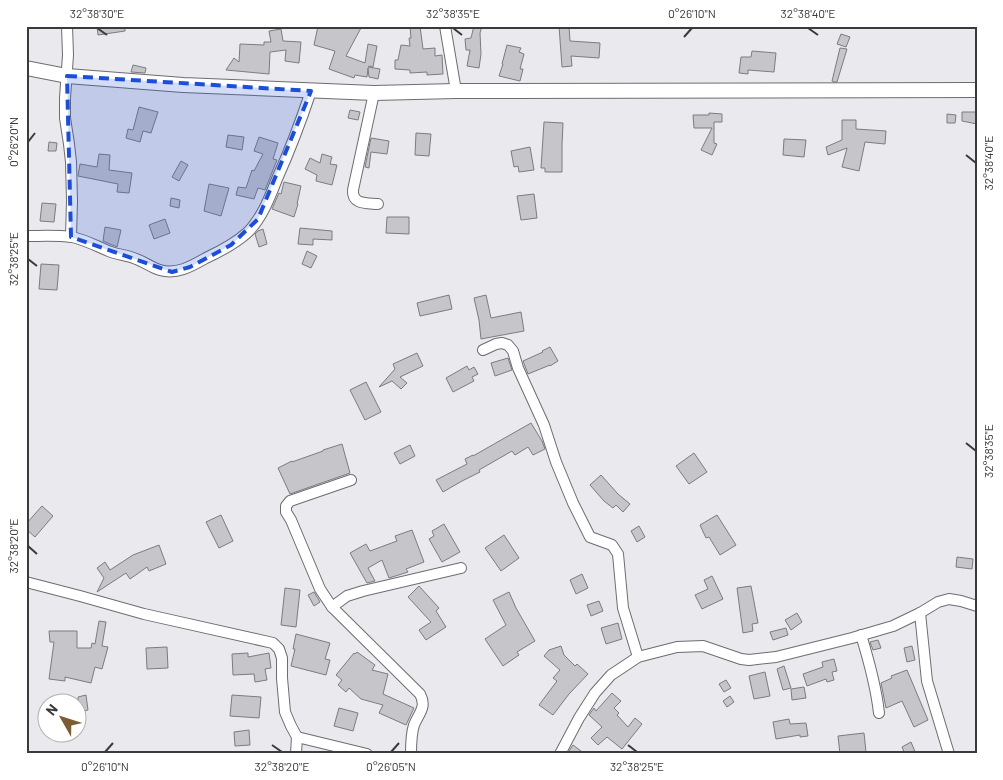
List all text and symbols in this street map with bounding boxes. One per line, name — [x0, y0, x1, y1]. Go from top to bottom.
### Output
text: 32°38'30"E — [70, 6, 124, 20]
text: 32°38'35"E — [426, 6, 480, 20]
text: 0°26'10"N — [668, 6, 716, 20]
text: 32°38'40"E — [781, 6, 835, 20]
text: 0°26'20"N — [6, 117, 20, 167]
text: 32°38'40"E — [981, 136, 995, 190]
text: 32°38'25"E — [6, 232, 20, 286]
text: 32°38'35"E — [981, 424, 995, 478]
text: 32°38'20"E — [6, 519, 20, 573]
north arrow — [38, 692, 88, 742]
text: N — [42, 701, 61, 718]
text: 0°26'10"N — [81, 759, 129, 773]
text: 32°38'20"E — [255, 759, 309, 773]
text: 0°26'05"N — [366, 759, 416, 773]
text: 32°38'25"E — [610, 759, 664, 773]

